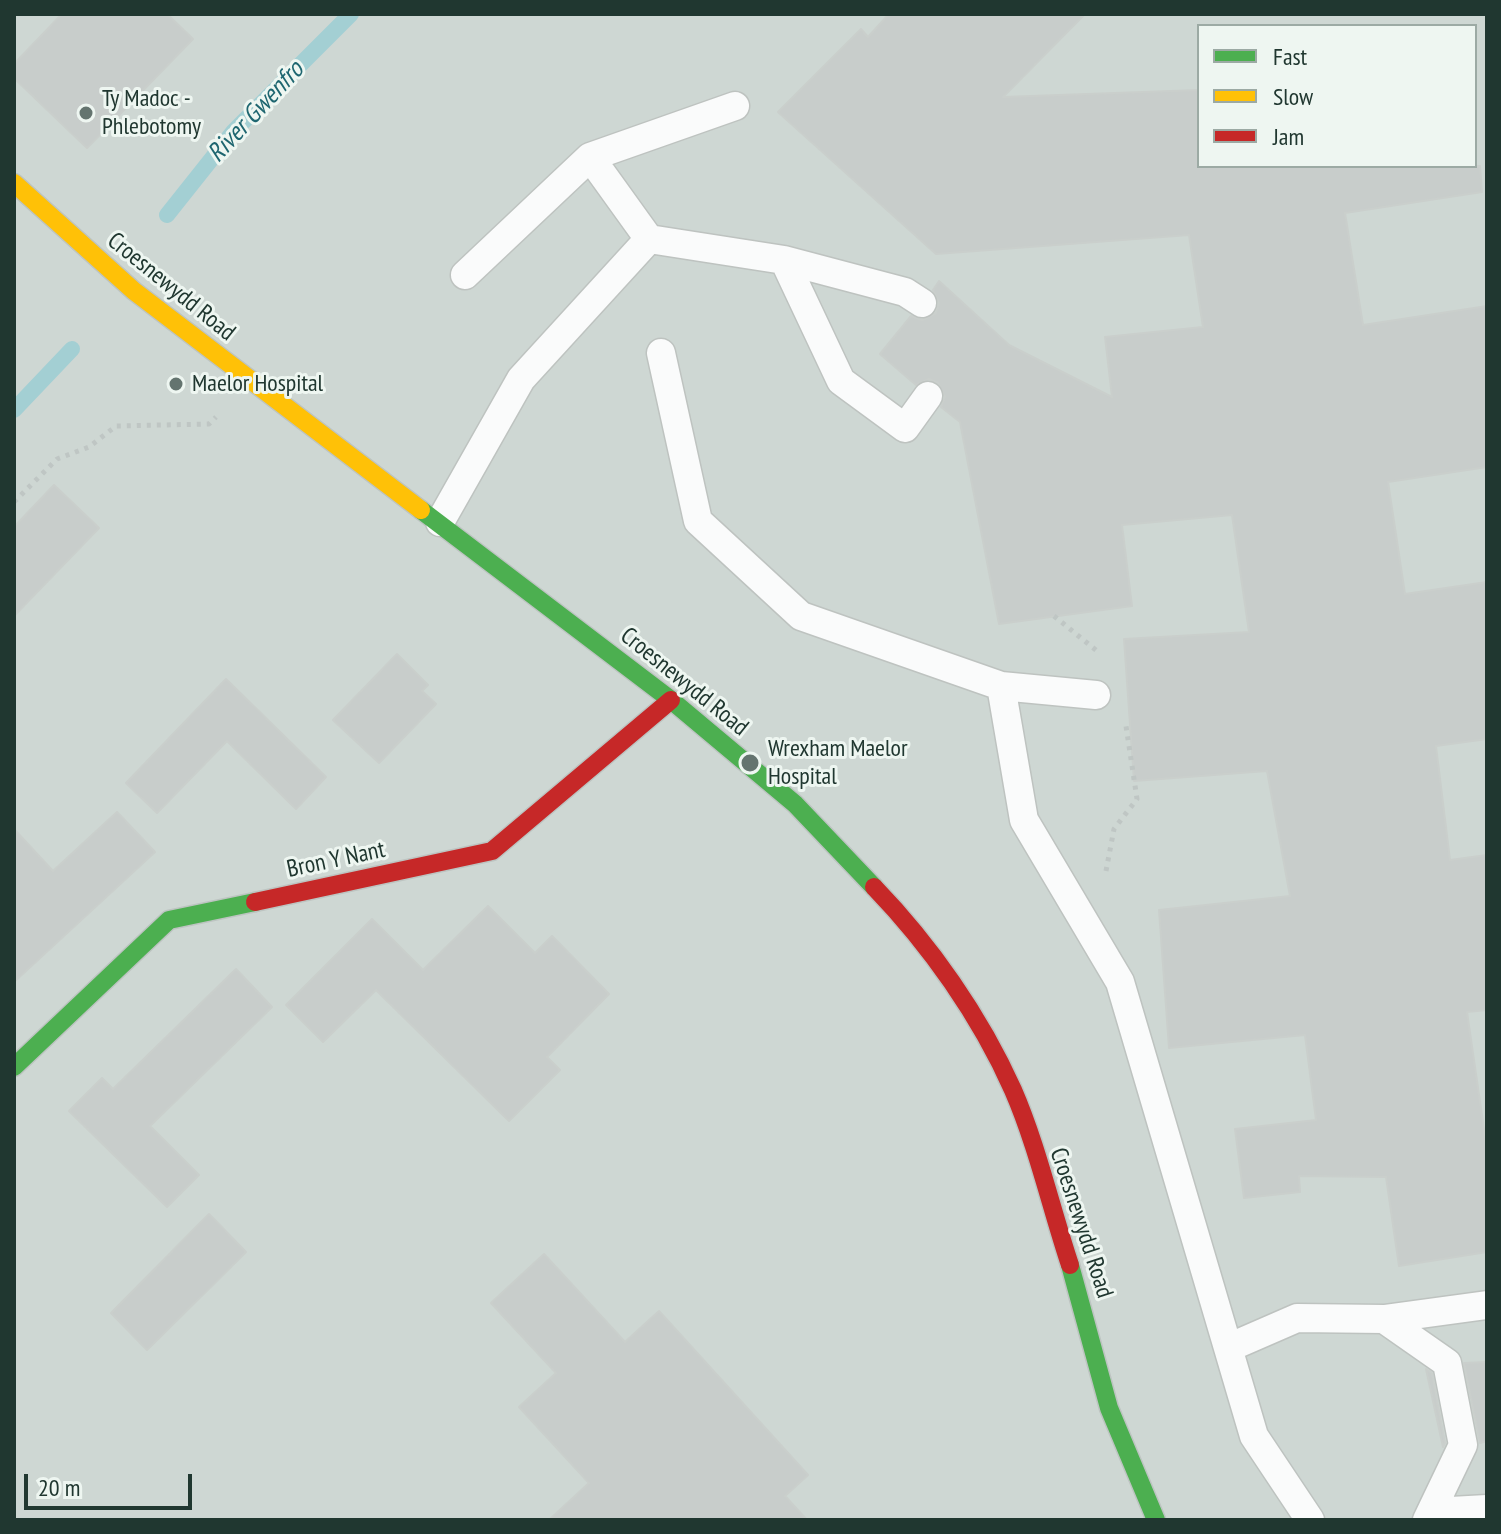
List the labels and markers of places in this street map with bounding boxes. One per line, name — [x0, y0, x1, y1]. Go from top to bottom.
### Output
place label: Ty Madoc - Phlebotomy — [102, 85, 201, 141]
marker: Ty Madoc - Phlebotomy — [77, 104, 95, 122]
place label: Maelor Hospital — [192, 370, 323, 398]
marker: Maelor Hospital — [167, 375, 185, 393]
place label: Wrexham Maelor Hospital — [768, 735, 907, 791]
marker: Wrexham Maelor Hospital — [739, 752, 761, 774]

